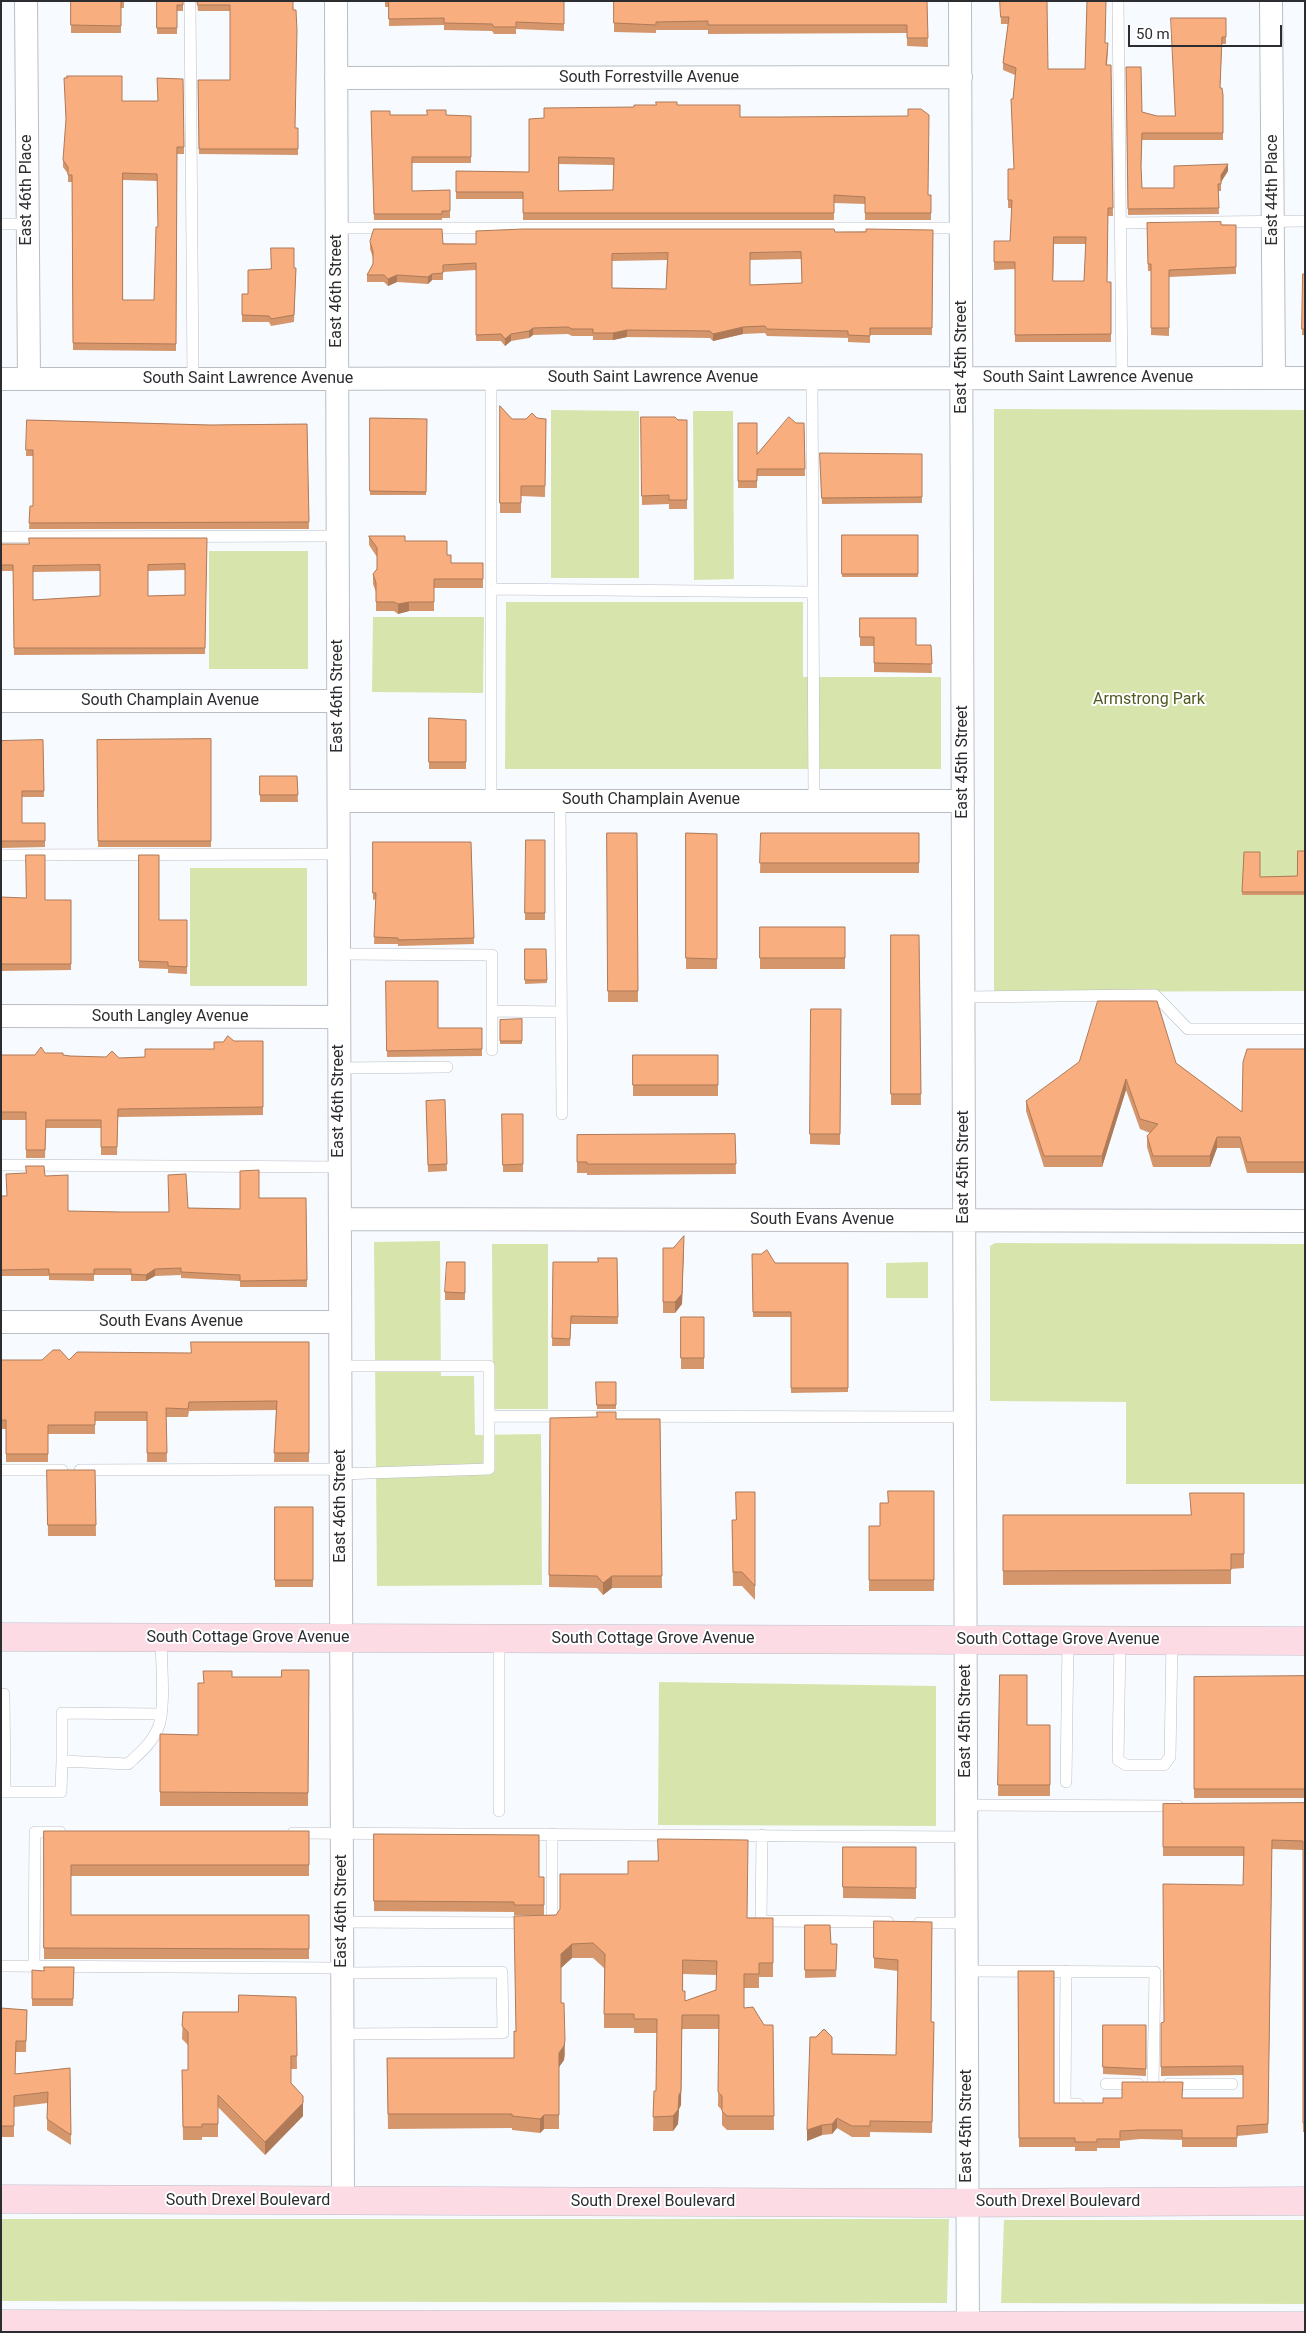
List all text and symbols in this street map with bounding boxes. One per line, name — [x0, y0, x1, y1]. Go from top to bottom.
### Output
scale bar — [1131, 15, 1285, 47]
text: 50 m — [1136, 25, 1170, 43]
street label: South Forrestville Avenue — [559, 68, 739, 88]
street label: East 46th Place — [17, 135, 37, 245]
street label: East 44th Place — [1263, 135, 1283, 245]
street label: East 46th Street — [327, 234, 347, 348]
street label: East 45th Street — [952, 300, 972, 414]
street label: South Saint Lawrence Avenue — [548, 368, 758, 388]
street label: South Saint Lawrence Avenue — [983, 368, 1193, 388]
street label: South Saint Lawrence Avenue — [143, 369, 353, 389]
street label: East 46th Street — [328, 639, 348, 753]
park label: Armstrong Park — [1093, 690, 1205, 710]
street label: South Champlain Avenue — [81, 691, 259, 711]
street label: East 45th Street — [953, 705, 973, 819]
street label: South Champlain Avenue — [562, 790, 740, 810]
street label: South Langley Avenue — [92, 1007, 248, 1027]
street label: East 46th Street — [329, 1044, 349, 1158]
street label: East 45th Street — [954, 1110, 974, 1224]
street label: South Evans Avenue — [750, 1210, 894, 1230]
street label: South Evans Avenue — [99, 1312, 243, 1332]
street label: East 46th Street — [331, 1449, 351, 1563]
street label: South Cottage Grove Avenue — [146, 1628, 350, 1648]
street label: South Cottage Grove Avenue — [551, 1629, 755, 1649]
street label: South Cottage Grove Avenue — [956, 1630, 1160, 1650]
street label: East 45th Street — [956, 1664, 976, 1778]
street label: East 46th Street — [332, 1854, 352, 1968]
street label: East 45th Street — [957, 2069, 977, 2183]
street label: South Drexel Boulevard — [166, 2191, 330, 2211]
street label: South Drexel Boulevard — [571, 2192, 735, 2212]
street label: South Drexel Boulevard — [976, 2192, 1140, 2212]

